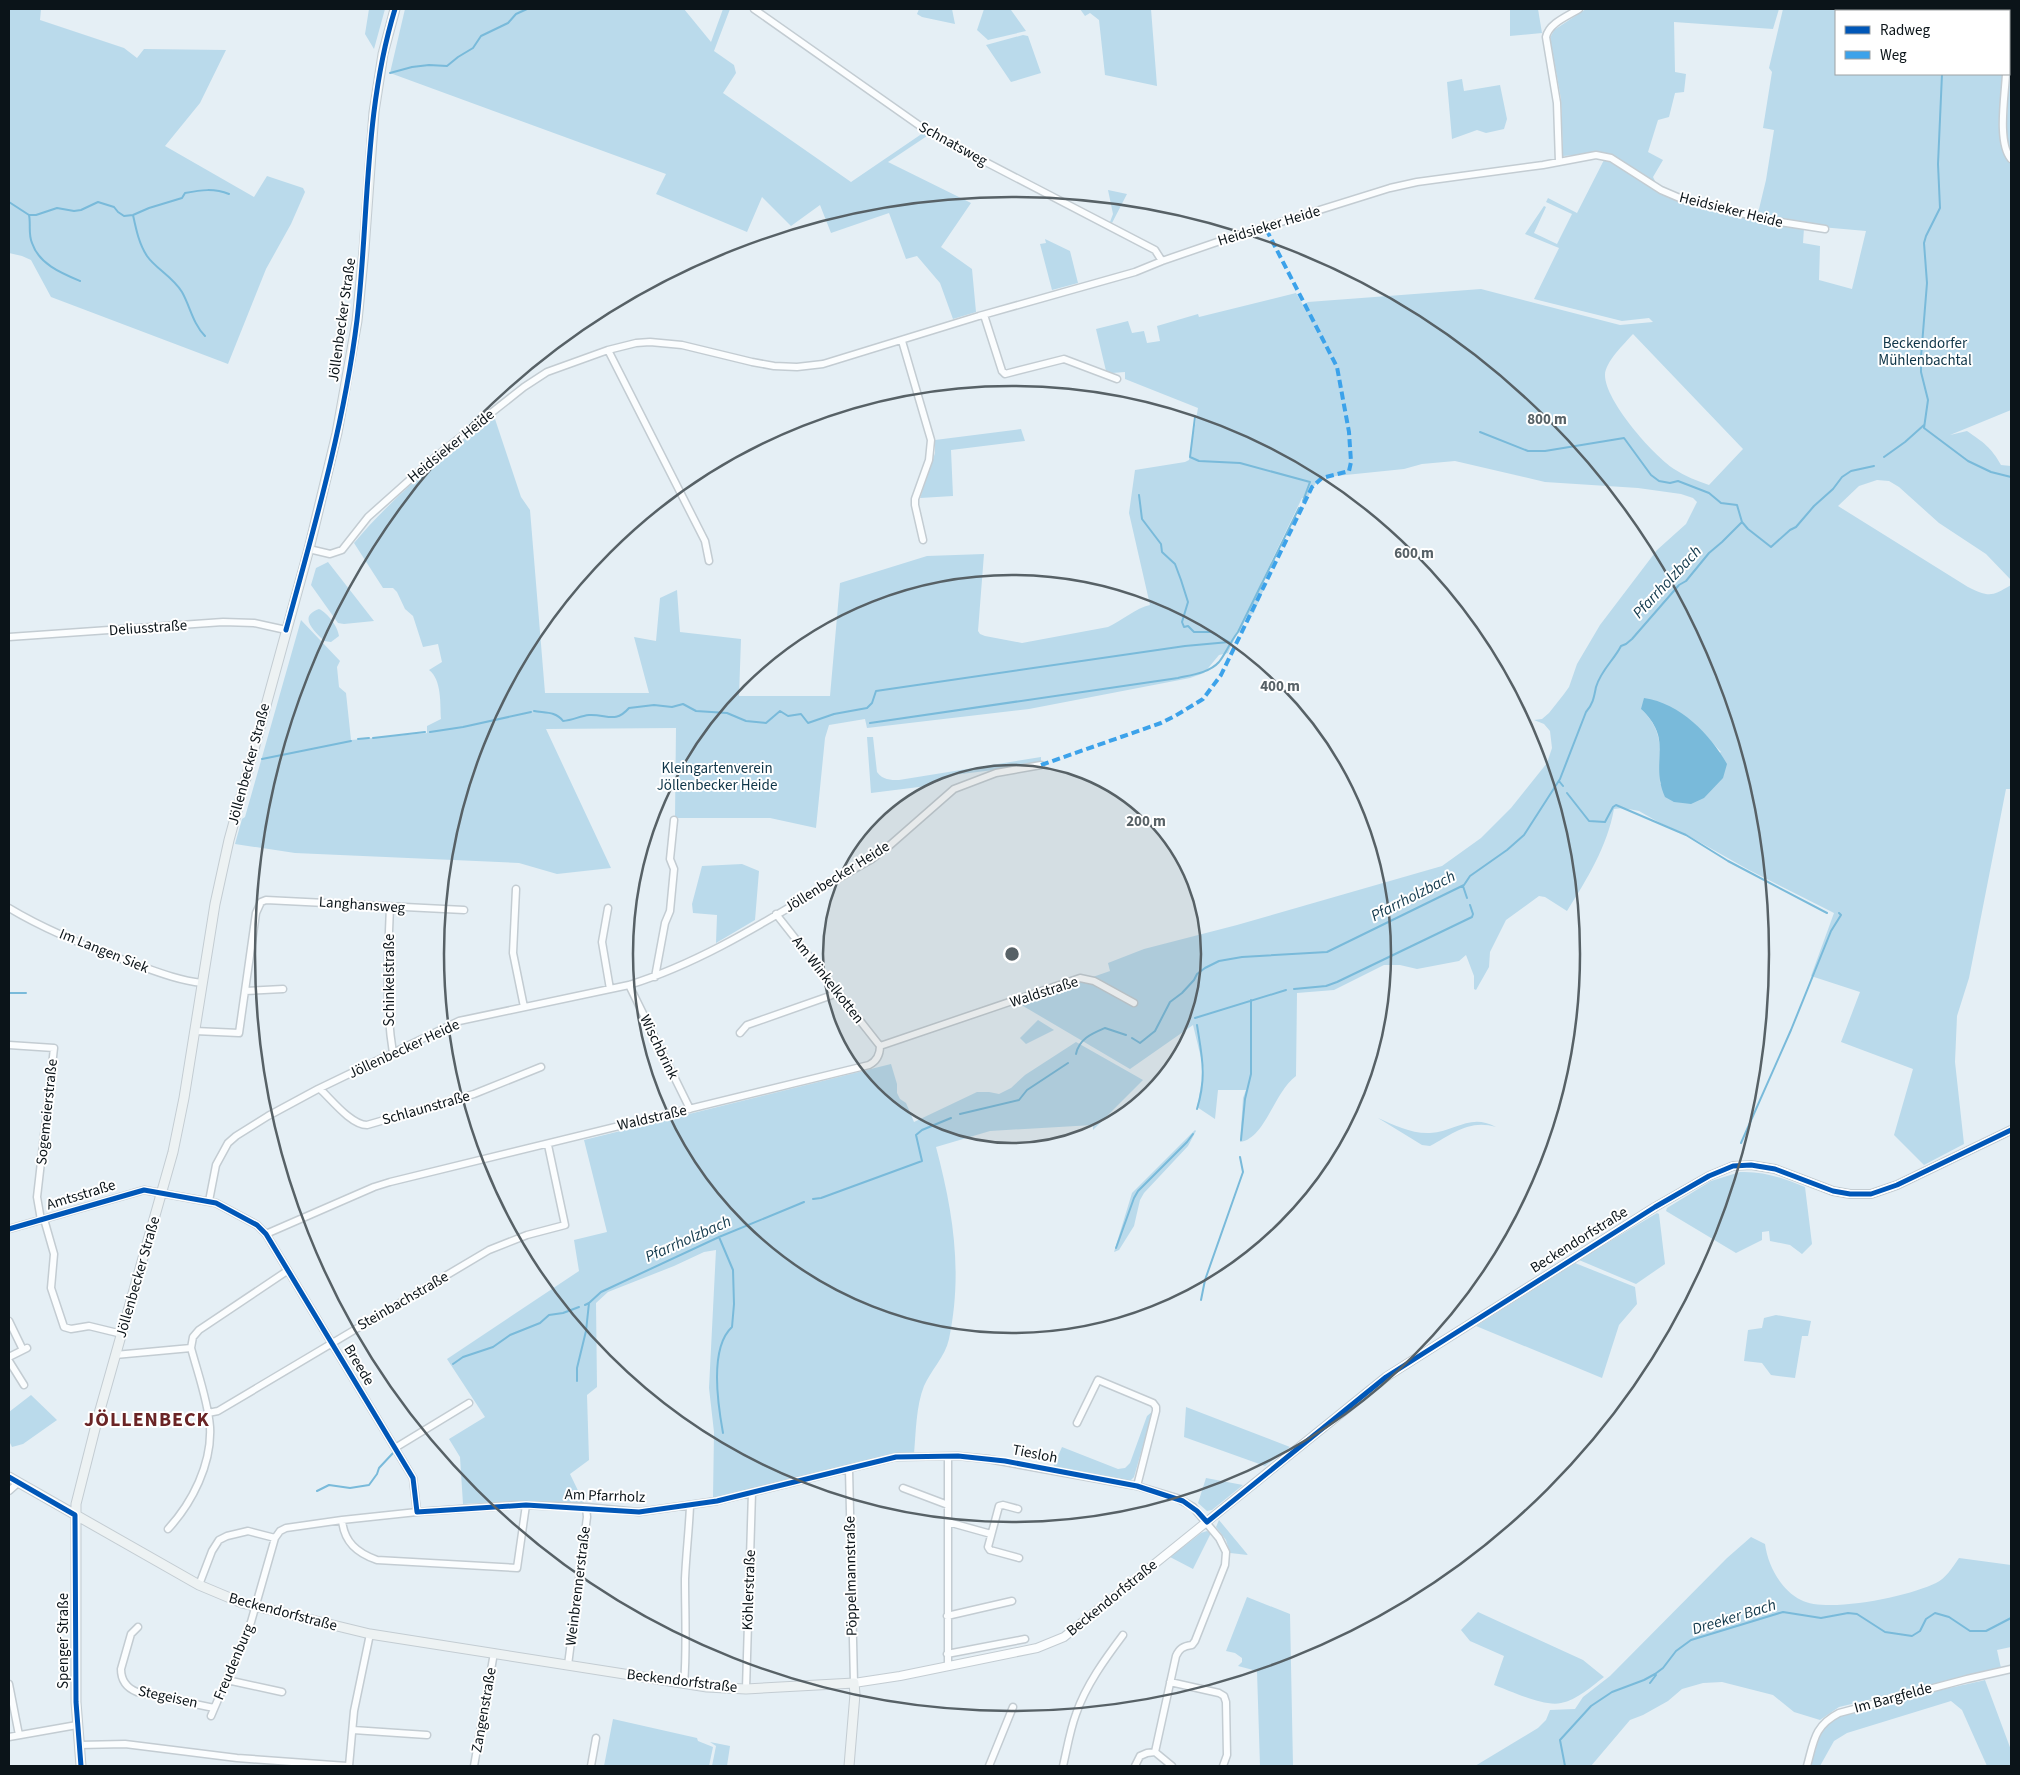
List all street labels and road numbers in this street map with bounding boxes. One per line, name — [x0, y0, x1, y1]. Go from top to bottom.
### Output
street label: Schnatsweg — [915, 117, 991, 172]
street label: Heidsieker Heide — [1677, 187, 1785, 233]
street label: Heidsieker Heide — [1215, 200, 1323, 252]
street label: Jöllenbecker Straße — [323, 257, 361, 383]
street label: Heidsieker Heide — [403, 404, 499, 488]
street label: Deliusstraße — [108, 615, 188, 641]
street label: Jöllenbecker Straße — [223, 701, 275, 827]
street label: Jöllenbecker Heide — [780, 836, 894, 918]
street label: Langhansweg — [318, 892, 406, 919]
street label: Im Langen Siek — [56, 923, 153, 979]
street label: Am Winkelkotten — [787, 932, 869, 1028]
street label: Schinkelstraße — [379, 934, 400, 1026]
street label: Waldstraße — [1007, 971, 1081, 1013]
street label: Wischbrink — [634, 1011, 684, 1083]
street label: Jöllenbecker Heide — [345, 1014, 463, 1084]
street label: Sogemeierstraße — [31, 1058, 63, 1166]
street label: Schlaunstraße — [380, 1085, 472, 1131]
street label: Waldstraße — [615, 1100, 689, 1136]
street label: Amtsstraße — [44, 1175, 118, 1215]
street label: Beckendorfstraße — [1526, 1202, 1632, 1278]
street label: Jöllenbecker Straße — [111, 1214, 165, 1340]
street label: Steinbachstraße — [354, 1266, 452, 1336]
street label: Breede — [339, 1341, 379, 1389]
street label: Tiesloh — [1011, 1439, 1059, 1469]
street label: Am Pfarrholz — [564, 1484, 646, 1508]
street label: Pöppelmannstraße — [839, 1516, 863, 1636]
street label: Weinbrennerstraße — [560, 1525, 596, 1647]
street label: Köhlerstraße — [737, 1549, 761, 1631]
street label: Beckendorfstraße — [1062, 1555, 1162, 1641]
street label: Beckendorfstraße — [226, 1587, 340, 1637]
street label: Spenger Straße — [53, 1593, 74, 1689]
street label: Freudenburg — [209, 1620, 260, 1703]
street label: Beckendorfstraße — [625, 1664, 739, 1698]
street label: Zangenstraße — [466, 1666, 502, 1754]
street label: Im Bargfelde — [1852, 1678, 1934, 1718]
street label: Stegeisen — [136, 1680, 200, 1714]

